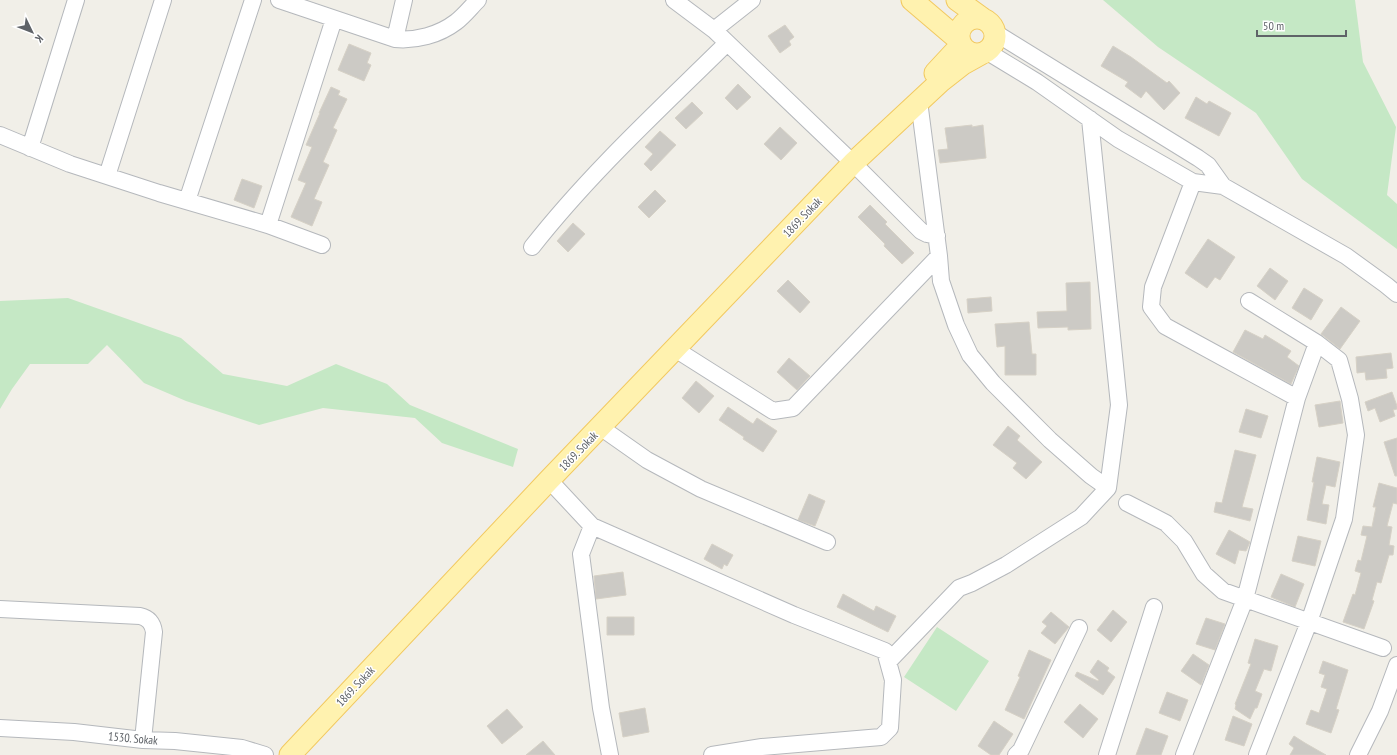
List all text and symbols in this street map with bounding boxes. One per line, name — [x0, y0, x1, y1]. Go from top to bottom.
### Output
north arrow — [12, 12, 52, 52]
scale bar — [1257, 12, 1346, 38]
text: 50 m — [1263, 18, 1284, 33]
text: K — [32, 32, 46, 46]
street label: 1869. Sokak — [779, 194, 825, 240]
street label: 1869. Sokak — [555, 428, 601, 474]
street label: 1869. Sokak — [332, 662, 378, 709]
street label: 1530. Sokak — [107, 728, 159, 748]

